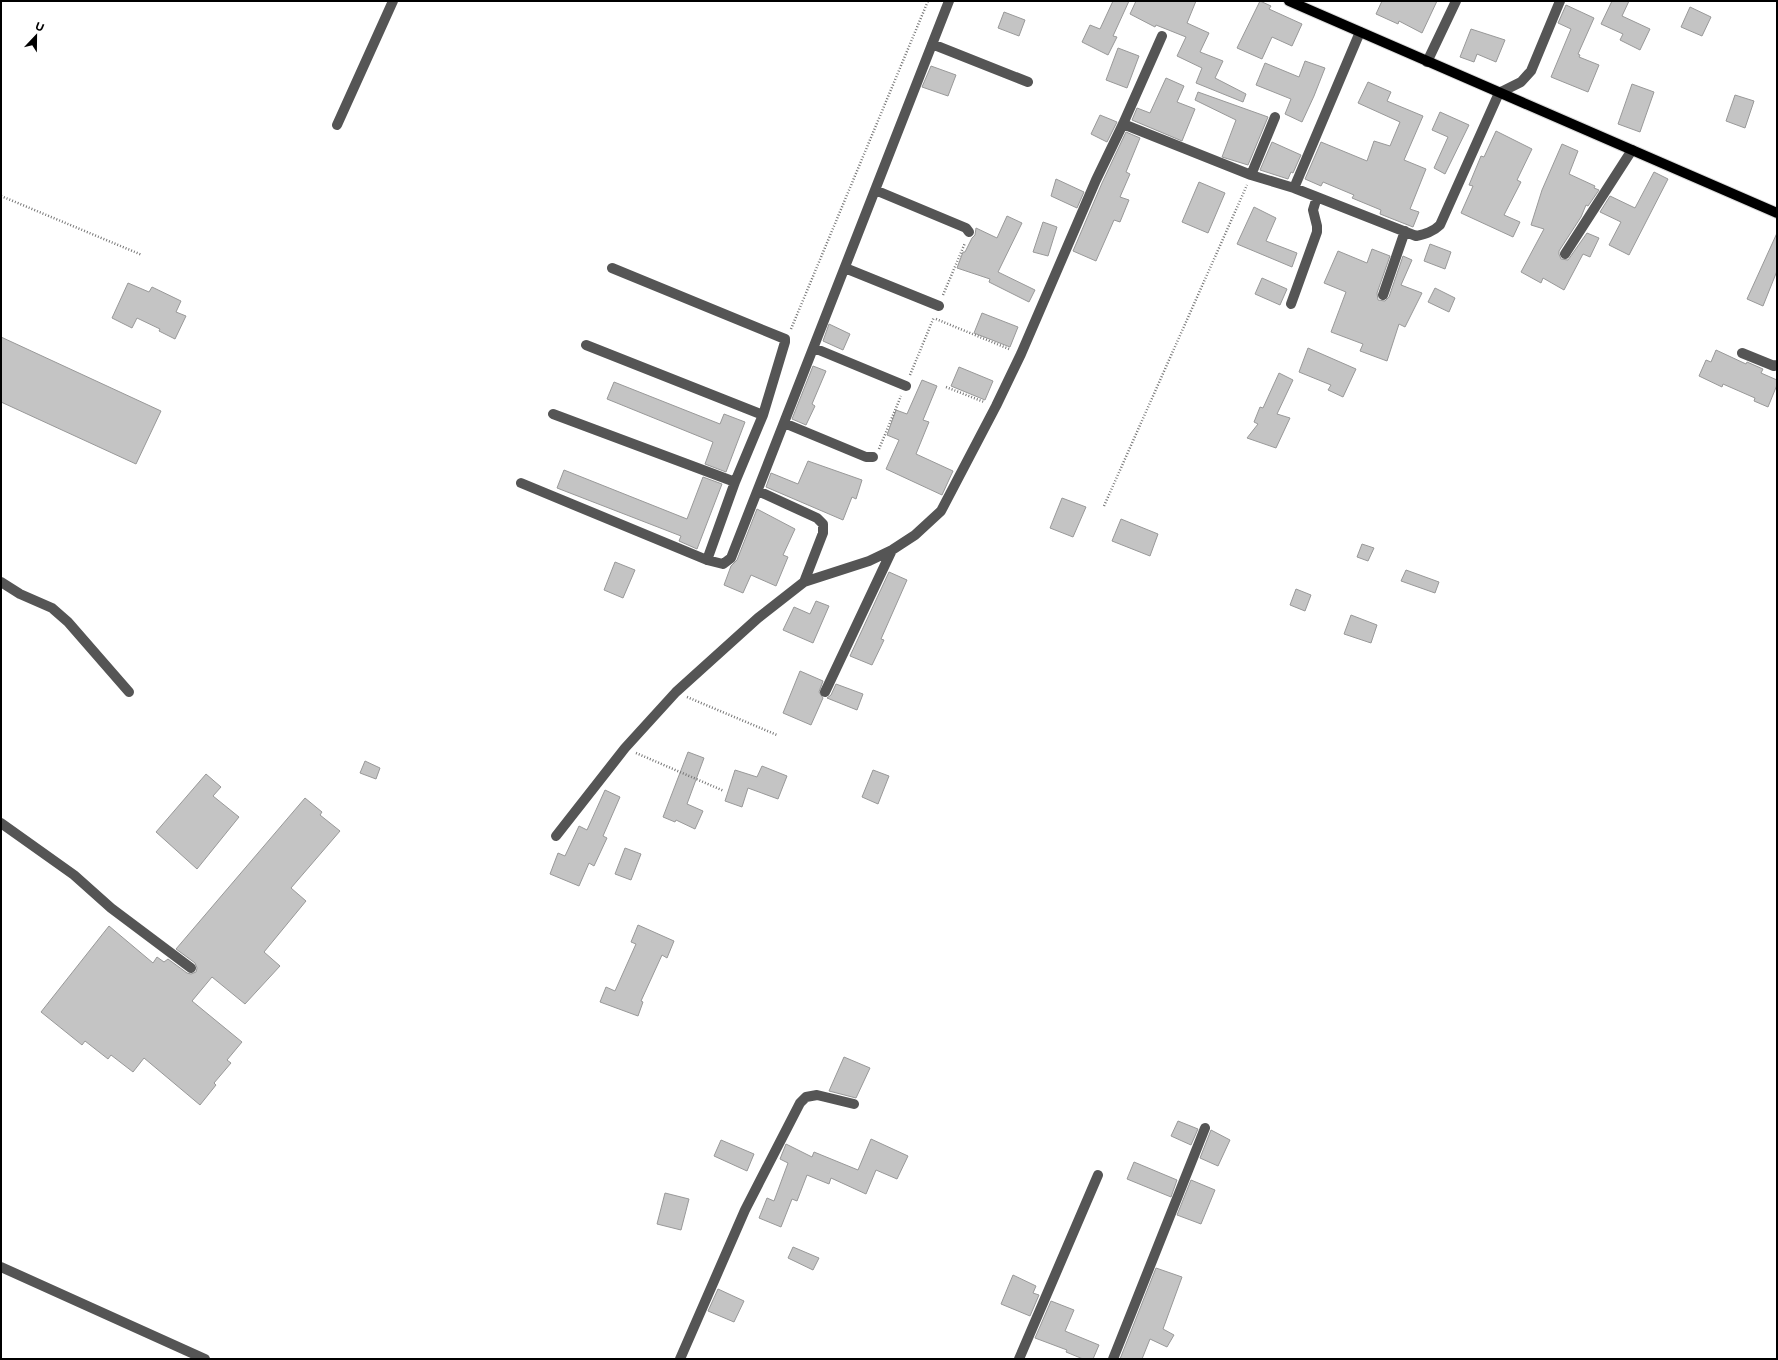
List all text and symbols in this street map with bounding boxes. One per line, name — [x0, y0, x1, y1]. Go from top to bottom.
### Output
north arrow — [16, 16, 56, 56]
text: U — [33, 19, 46, 35]

